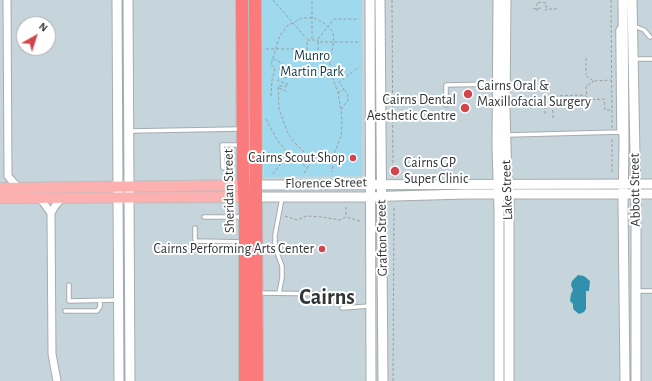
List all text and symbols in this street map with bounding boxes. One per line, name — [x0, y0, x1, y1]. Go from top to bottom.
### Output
north arrow — [16, 16, 56, 56]
text: N — [37, 20, 50, 34]
park label: Munro Martin Park — [280, 48, 344, 80]
place label: Cairns Oral & Maxillofacial Surgery — [477, 78, 591, 110]
marker: Cairns Oral & Maxillofacial Surgery — [462, 88, 474, 100]
place label: Cairns Dental Aesthetic Centre — [367, 92, 456, 124]
marker: Cairns Dental Aesthetic Centre — [459, 102, 471, 114]
street label: Sheridan Street — [220, 149, 238, 233]
place label: Cairns Scout Shop — [248, 150, 345, 166]
marker: Cairns Scout Shop — [348, 153, 358, 163]
street label: Abbott Street — [626, 153, 644, 227]
place label: Cairns GP Super Clinic — [404, 155, 468, 188]
street label: Lake Street — [498, 160, 516, 220]
marker: Cairns GP Super Clinic — [389, 165, 401, 177]
street label: Florence Street — [285, 174, 367, 192]
street label: Grafton Street — [373, 200, 391, 276]
place label: Cairns Performing Arts Center — [153, 241, 314, 257]
marker: Cairns Performing Arts Center — [317, 244, 327, 254]
district label: Cairns — [299, 284, 355, 310]

